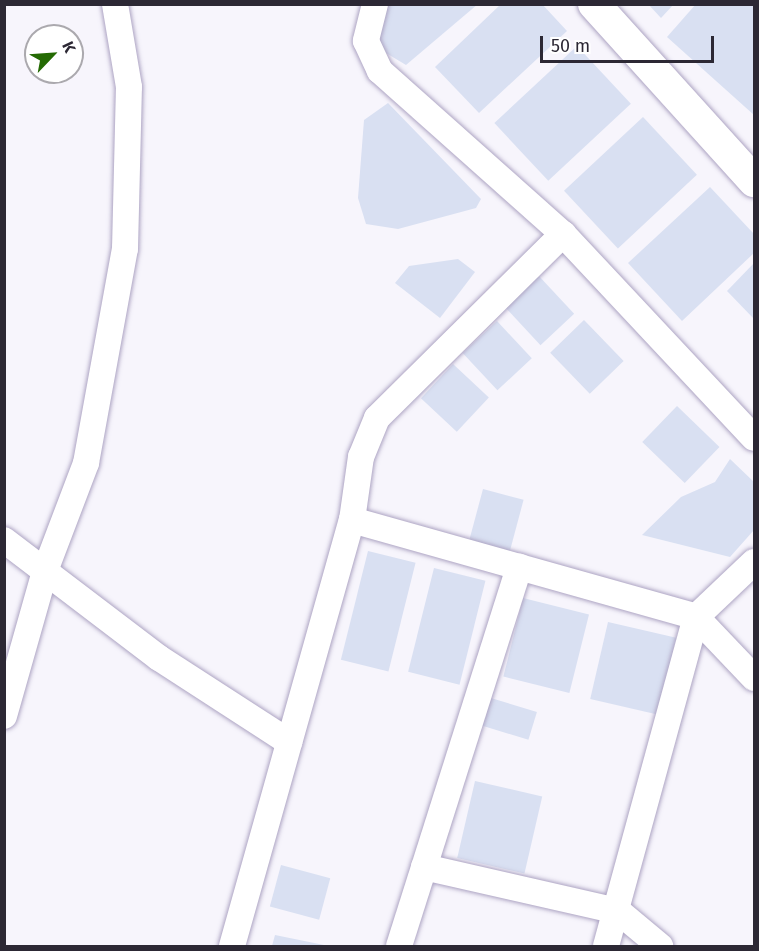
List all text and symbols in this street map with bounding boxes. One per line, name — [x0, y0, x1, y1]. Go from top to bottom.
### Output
north arrow — [24, 24, 84, 84]
scale bar — [543, 24, 717, 62]
text: 50 m — [551, 35, 590, 57]
text: K — [58, 38, 80, 56]

